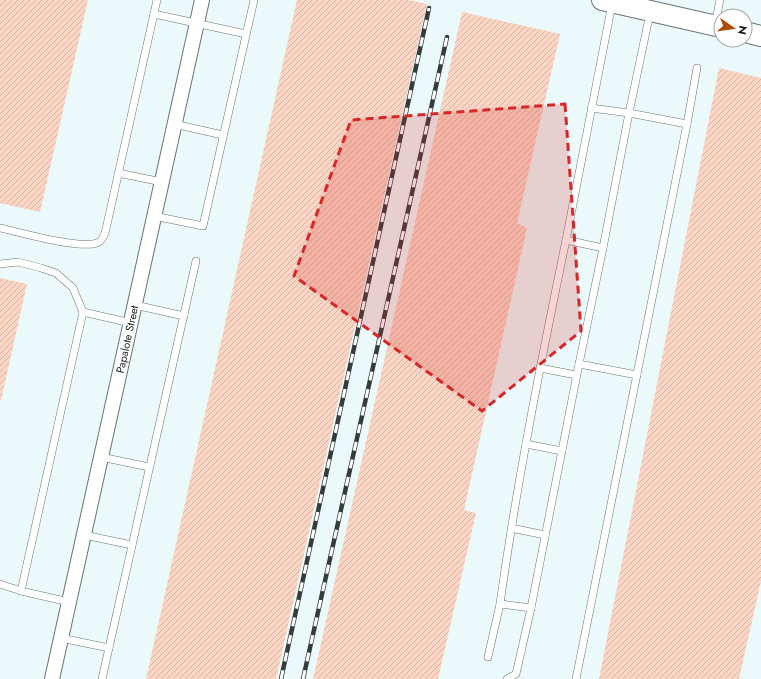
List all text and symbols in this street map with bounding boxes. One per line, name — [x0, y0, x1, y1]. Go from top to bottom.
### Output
north arrow — [713, 8, 753, 48]
text: N — [734, 24, 752, 36]
street label: Papalote Street — [112, 303, 142, 375]

